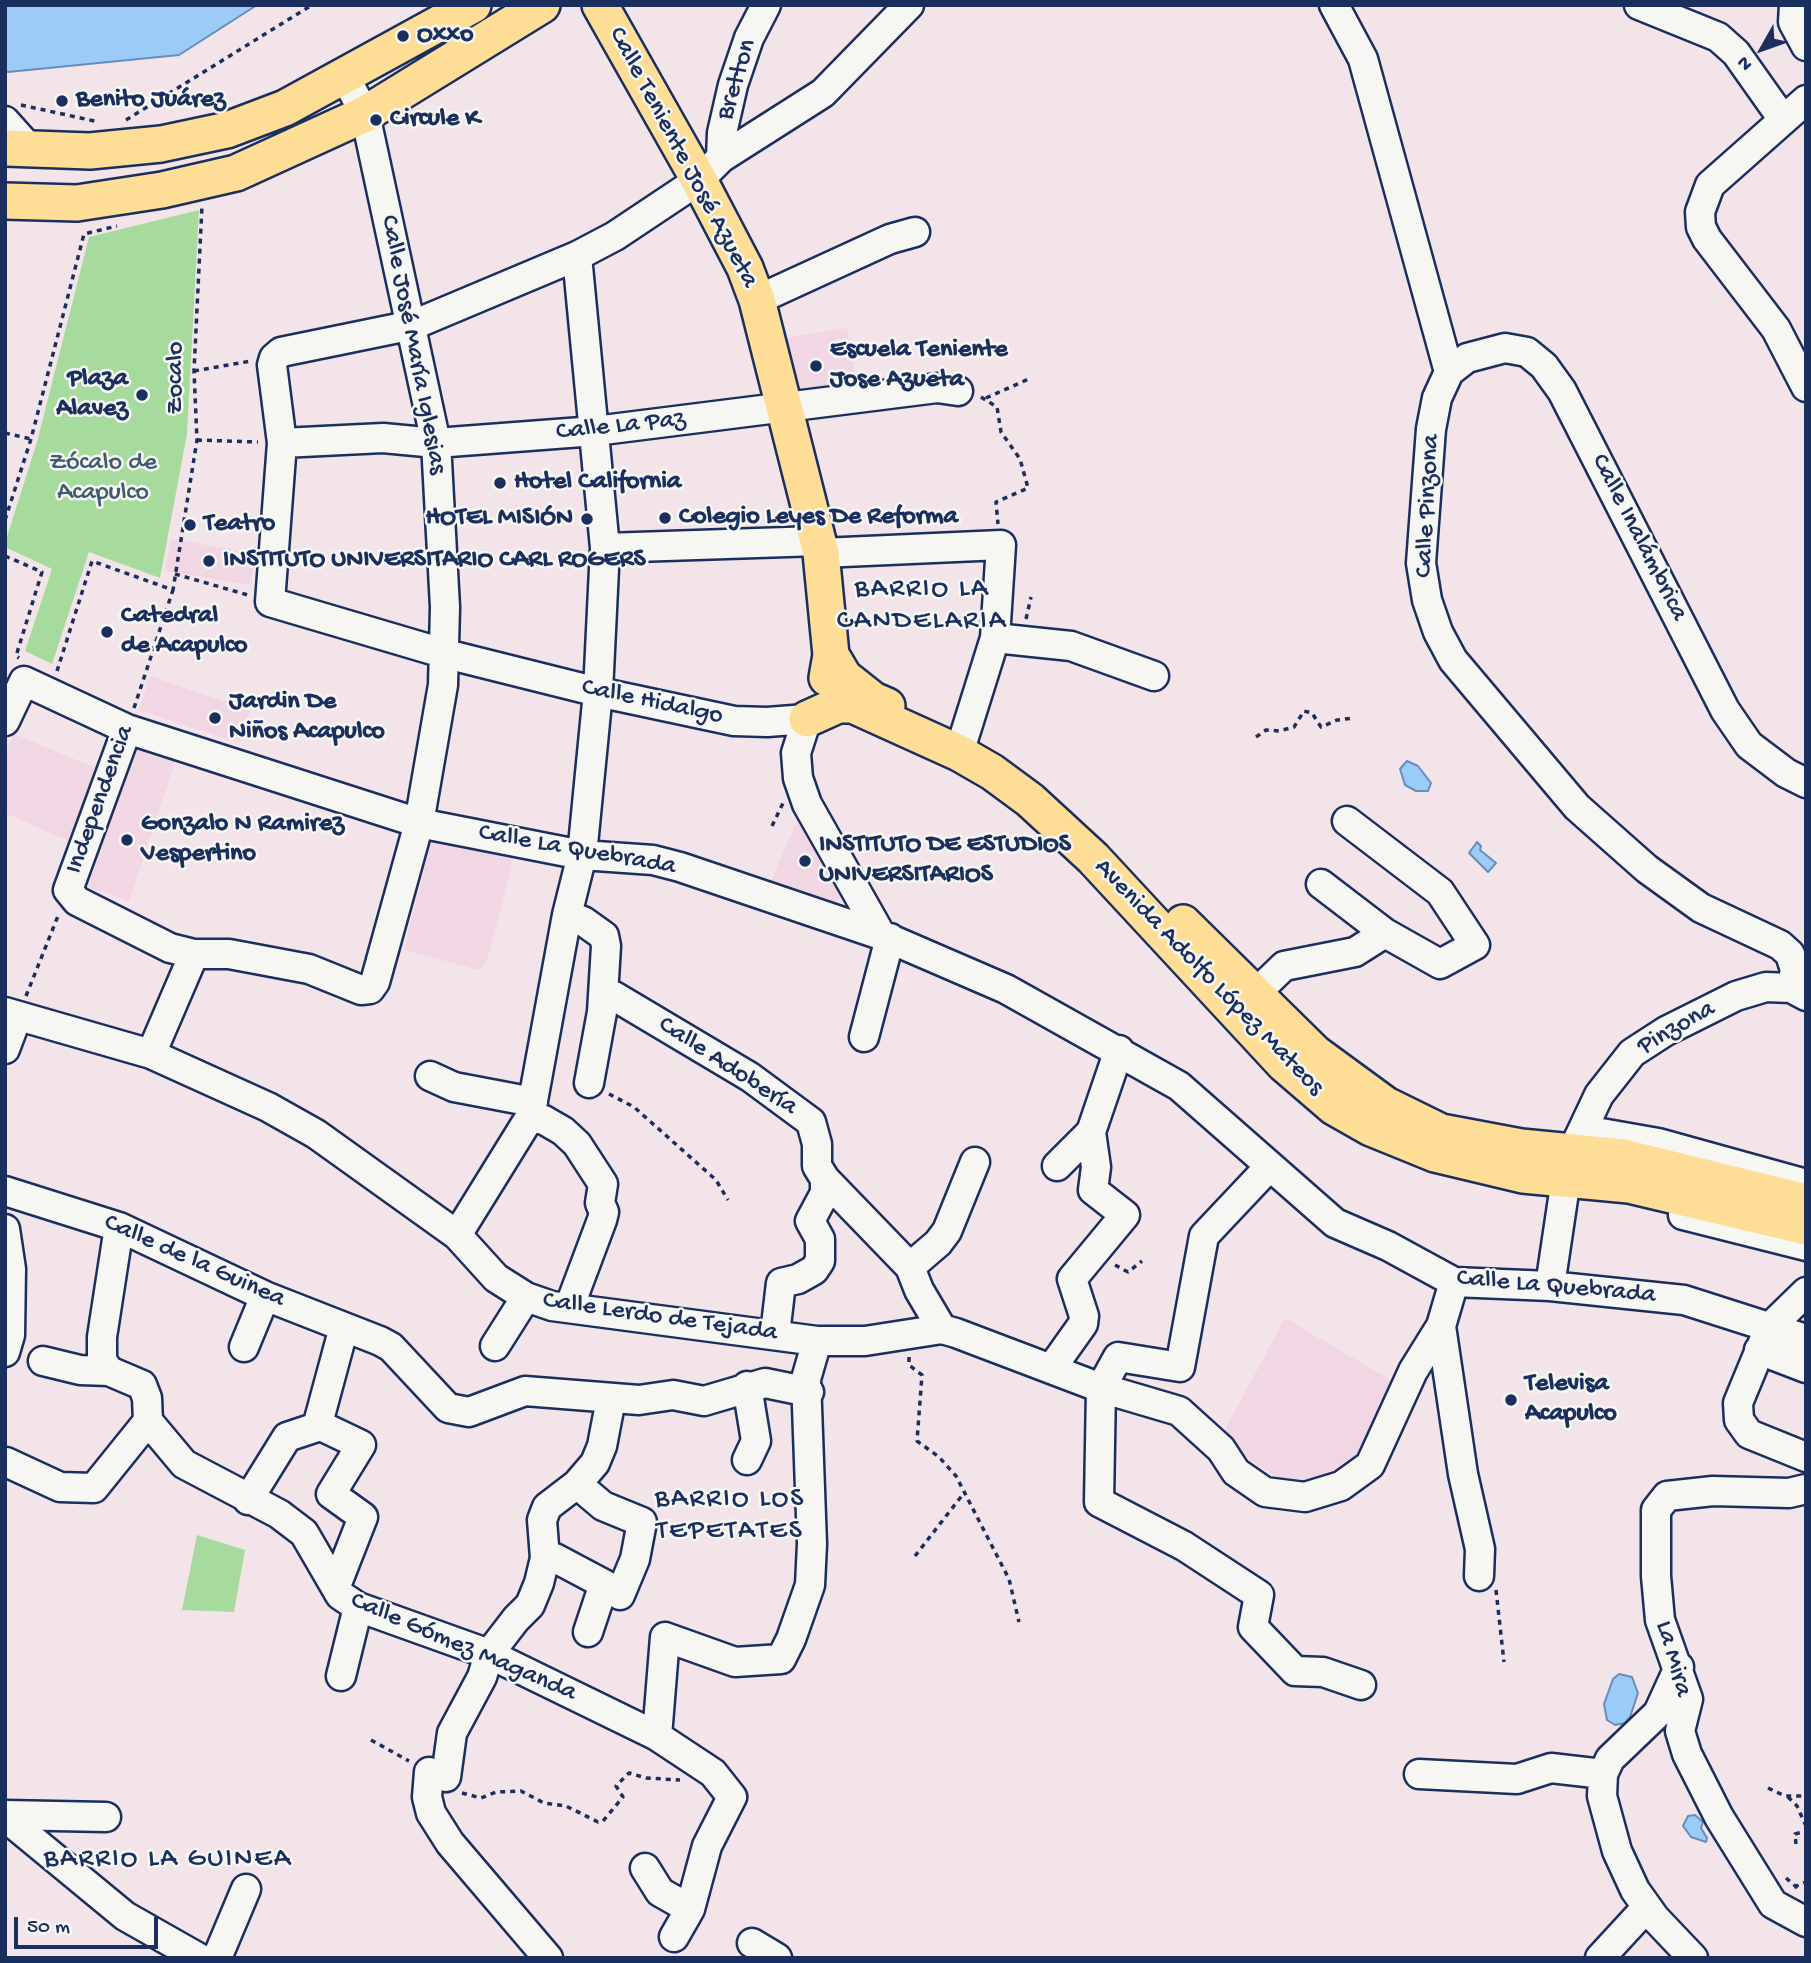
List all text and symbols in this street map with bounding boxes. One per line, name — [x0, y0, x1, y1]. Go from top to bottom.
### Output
north arrow — [1727, 14, 1797, 84]
place label: Oxxo — [417, 20, 473, 52]
street label: Calle Teniente José Azueta — [600, 22, 764, 294]
marker: Oxxo — [395, 28, 411, 44]
street label: Bretton — [711, 36, 765, 124]
text: N — [1733, 51, 1758, 75]
place label: Benito Juárez — [76, 85, 225, 117]
marker: Benito Juárez — [54, 93, 70, 109]
place label: Circule K — [390, 104, 480, 136]
marker: Circule K — [368, 112, 384, 128]
street label: Calle José María Iglesias — [372, 213, 452, 477]
place label: Escuela Teniente Jose Azueta — [830, 335, 1008, 396]
street label: Zocalo — [161, 342, 193, 414]
marker: Escuela Teniente Jose Azueta — [808, 358, 824, 374]
place label: Plaza Alavez — [56, 364, 128, 426]
marker: Plaza Alavez — [134, 387, 150, 403]
street label: Calle La Paz — [555, 405, 687, 449]
street label: Calle Pinzona — [1410, 433, 1448, 579]
park label: Zócalo de Acapulco — [49, 448, 157, 510]
street label: Calle Inalámbrica — [1583, 449, 1693, 627]
place label: Hotel California — [514, 467, 681, 499]
marker: Hotel California — [492, 475, 508, 491]
place label: Colegio Leyes De Reforma — [679, 502, 958, 534]
place label: HOTEL MISIÓN — [425, 503, 573, 535]
place label: Teatro — [204, 509, 275, 541]
marker: Colegio Leyes De Reforma — [657, 510, 673, 526]
marker: HOTEL MISIÓN — [579, 511, 595, 527]
marker: Teatro — [182, 517, 198, 533]
place label: INSTITUTO UNIVERSITARIO CARL ROGERS — [223, 545, 645, 577]
marker: INSTITUTO UNIVERSITARIO CARL ROGERS — [201, 553, 217, 569]
district label: BARRIO LA CANDELARIA — [838, 574, 1006, 640]
place label: Catedral de Acapulco — [121, 601, 247, 662]
marker: Catedral de Acapulco — [99, 624, 115, 640]
street label: Calle Hidalgo — [578, 673, 726, 733]
place label: Jardin De Niños Acapulco — [229, 687, 385, 748]
marker: Jardin De Niños Acapulco — [207, 710, 223, 726]
street label: Independencia — [60, 721, 142, 879]
place label: Gonzalo N Ramirez Vespertino — [141, 809, 344, 870]
street label: Calle La Quebrada — [476, 818, 678, 884]
place label: INSTITUTO DE ESTUDIOS UNIVERSITARIOS — [819, 830, 1071, 892]
marker: Gonzalo N Ramirez Vespertino — [119, 832, 135, 848]
marker: INSTITUTO DE ESTUDIOS UNIVERSITARIOS — [797, 853, 813, 869]
street label: Avenida Adolfo López Mateos — [1086, 853, 1330, 1103]
street label: Pinzona — [1633, 994, 1721, 1064]
street label: Calle Adobería — [651, 1010, 803, 1124]
street label: Calle de la Guinea — [99, 1208, 289, 1316]
street label: Calle La Quebrada — [1455, 1264, 1657, 1312]
street label: Calle Lerdo de Tejada — [541, 1286, 779, 1350]
place label: Televisa Acapulco — [1525, 1369, 1617, 1430]
marker: Televisa Acapulco — [1503, 1392, 1519, 1408]
district label: BARRIO LOS TEPETATES — [656, 1484, 804, 1550]
street label: Calle Gómez Maganda — [345, 1586, 581, 1710]
street label: La Mira — [1646, 1617, 1698, 1701]
district label: BARRIO LA GUINEA — [46, 1844, 290, 1878]
scale bar — [18, 1904, 161, 1948]
text: 50 m — [27, 1916, 70, 1941]

